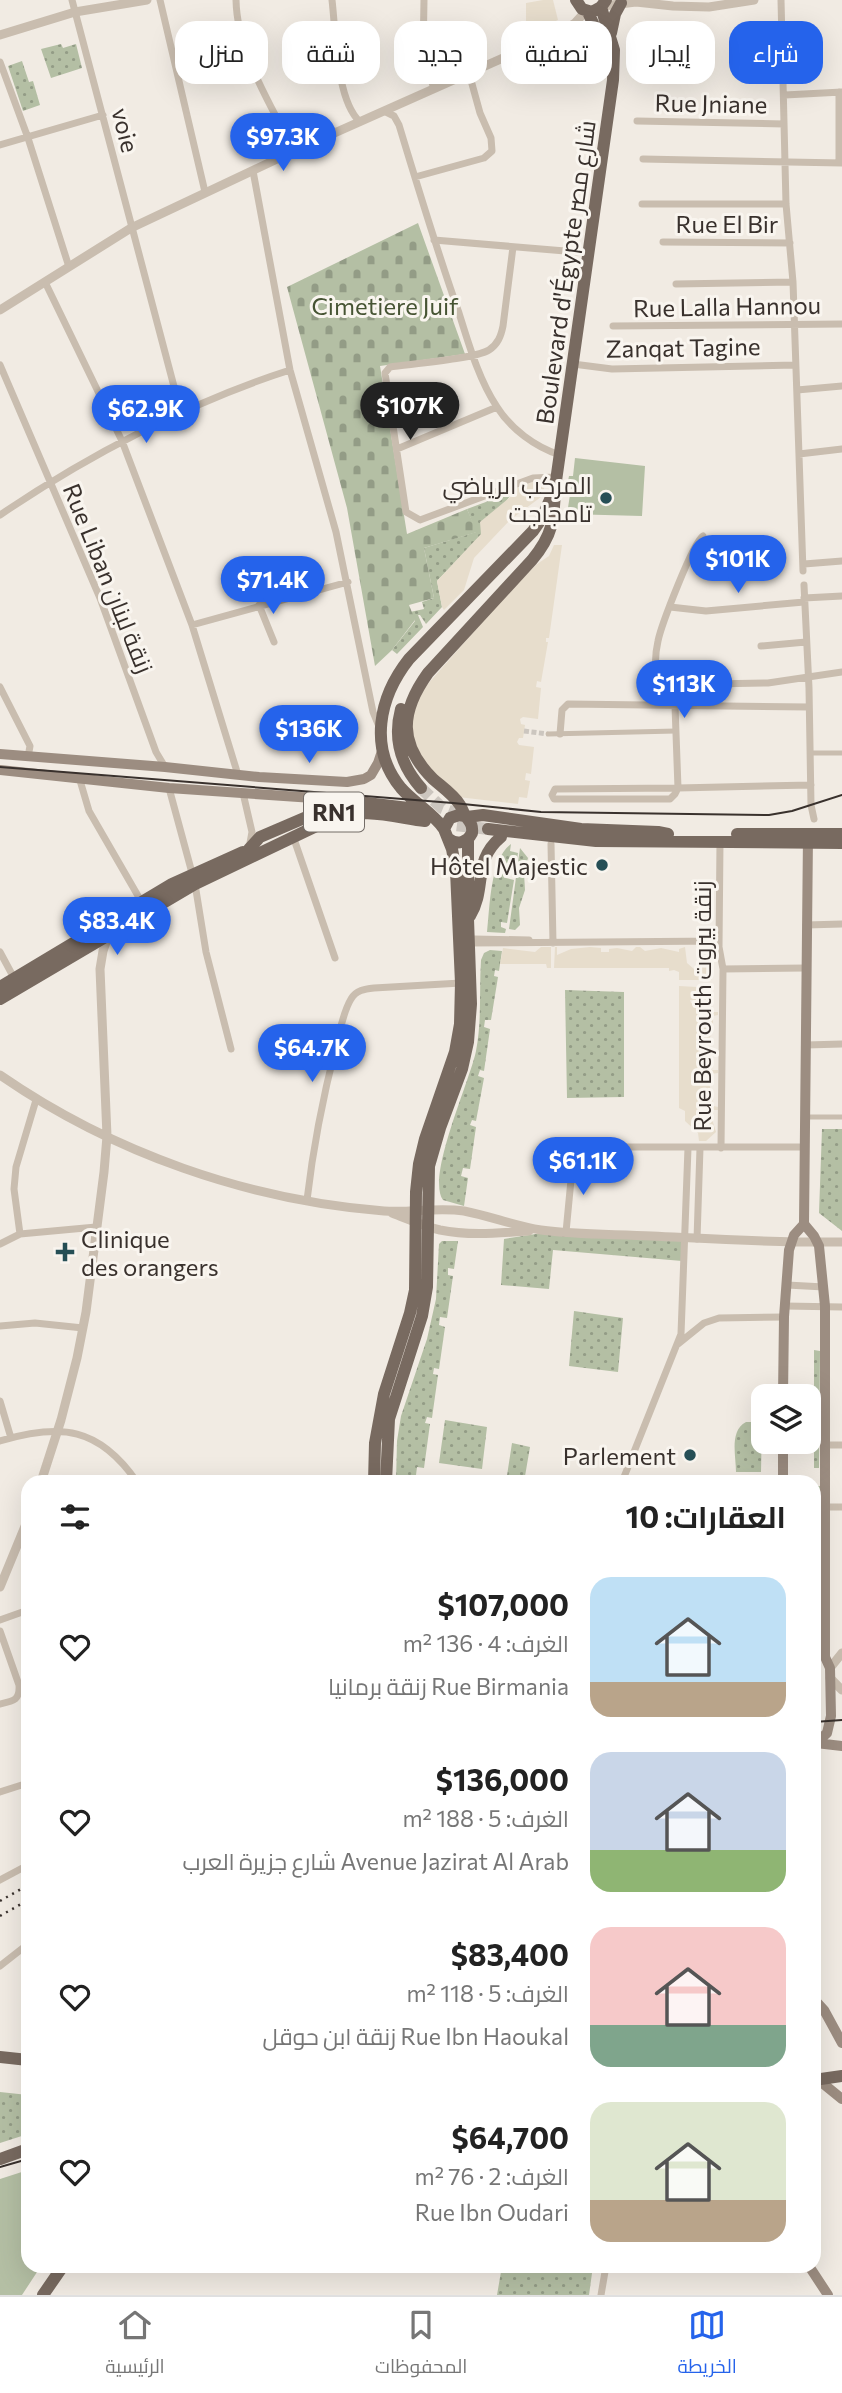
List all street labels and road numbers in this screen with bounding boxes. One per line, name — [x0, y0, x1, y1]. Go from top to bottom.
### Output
street label: Rue Jniane — [655, 88, 767, 118]
street label: voie — [106, 105, 146, 155]
street label: Boulevard d'Égypte شارع مصر — [529, 118, 604, 426]
street label: Rue El Bir — [676, 209, 779, 238]
street label: Rue Lalla Hannou — [633, 290, 821, 322]
street label: Zanqat Tagine — [605, 331, 761, 363]
street label: Rue Liban زنقة لبنان — [57, 479, 160, 677]
road number: RN1 — [304, 792, 364, 832]
street label: Rue Beyrouth زنقة بيروت — [687, 880, 716, 1132]

